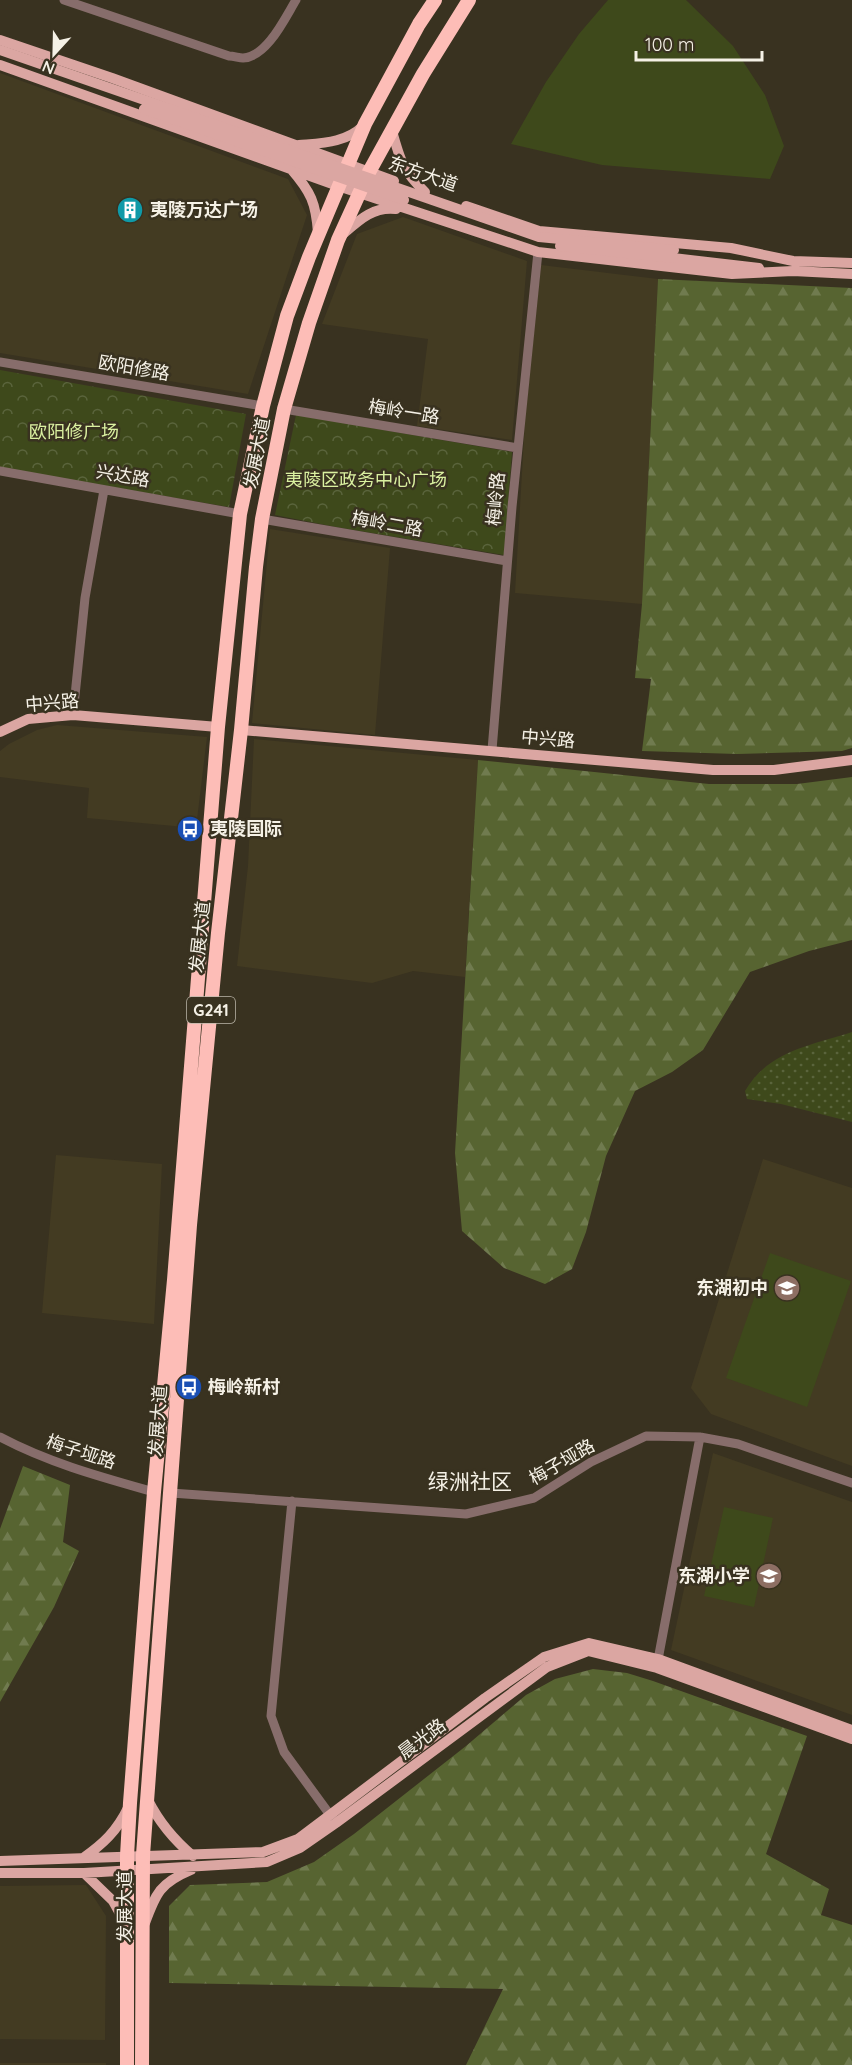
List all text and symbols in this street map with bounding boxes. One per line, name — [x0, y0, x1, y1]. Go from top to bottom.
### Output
north arrow — [24, 24, 84, 84]
scale bar — [636, 24, 762, 62]
text: 100 m — [645, 33, 694, 56]
text: N — [39, 56, 58, 79]
street label: 东方大道 — [385, 151, 461, 196]
building icon: 夷陵万达广场 — [115, 195, 145, 225]
place label: 夷陵万达广场 — [150, 198, 258, 221]
street label: 欧阳修路 — [97, 350, 172, 385]
street label: 梅岭一路 — [367, 395, 441, 428]
street label: 发展大道 — [238, 415, 275, 490]
park label: 欧阳修广场 — [29, 420, 119, 443]
street label: 兴达路 — [95, 459, 152, 492]
park label: 夷陵区政务中心广场 — [285, 468, 447, 491]
street label: 梅岭路 — [482, 471, 509, 527]
street label: 梅岭二路 — [350, 506, 425, 541]
street label: 中兴路 — [24, 689, 80, 716]
street label: 中兴路 — [520, 725, 576, 752]
bus stop icon: 夷陵国际 — [175, 814, 205, 844]
place label: 夷陵国际 — [210, 817, 282, 840]
street label: 发展大道 — [184, 900, 215, 974]
road number: G241 — [187, 997, 235, 1023]
school or university icon: 东湖初中 — [772, 1273, 802, 1303]
place label: 东湖初中 — [696, 1276, 768, 1299]
bus stop icon: 梅岭新村 — [174, 1372, 204, 1402]
place label: 梅岭新村 — [208, 1375, 280, 1398]
street label: 发展大道 — [144, 1384, 171, 1458]
street label: 梅子垭路 — [43, 1429, 119, 1474]
street label: 梅子垭路 — [525, 1434, 599, 1490]
district label: 绿洲社区 — [428, 1468, 512, 1494]
school or university icon: 东湖小学 — [754, 1561, 784, 1591]
place label: 东湖小学 — [678, 1564, 750, 1587]
street label: 晨光路 — [393, 1713, 450, 1764]
street label: 发展大道 — [113, 1871, 136, 1943]

